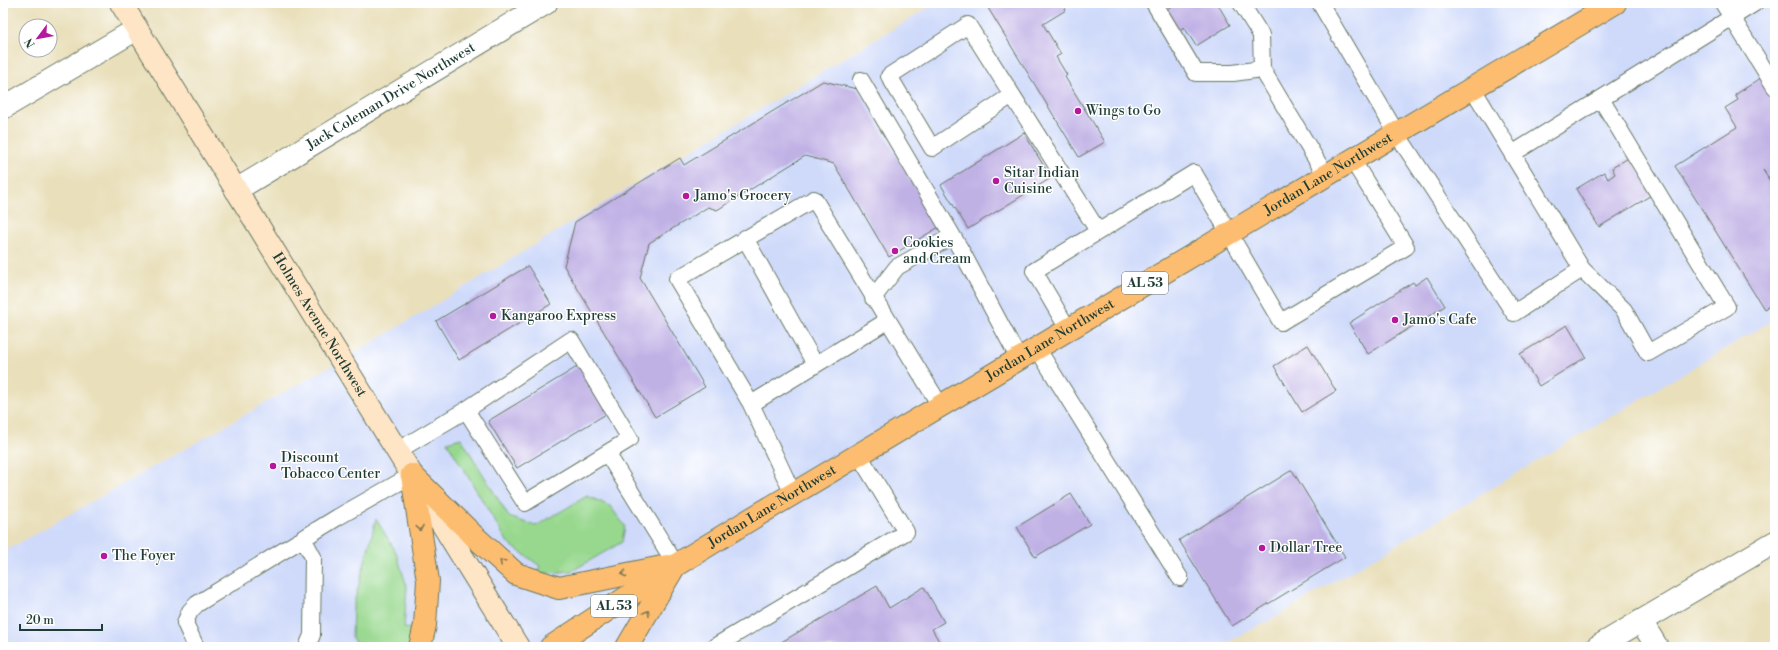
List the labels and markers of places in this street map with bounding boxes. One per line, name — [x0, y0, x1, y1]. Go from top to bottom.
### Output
place label: Wings to Go — [1085, 102, 1161, 120]
marker: Wings to Go — [1073, 106, 1083, 116]
place label: Sitar Indian Cuisine — [1004, 164, 1080, 198]
marker: Sitar Indian Cuisine — [991, 176, 1001, 186]
place label: Jamo's Grocery — [693, 187, 791, 205]
marker: Jamo's Grocery — [681, 191, 691, 201]
place label: Cookies and Cream — [903, 234, 971, 268]
marker: Cookies and Cream — [890, 246, 900, 256]
place label: Kangaroo Express — [501, 307, 616, 325]
marker: Kangaroo Express — [488, 311, 498, 321]
place label: Jamo's Cafe — [1402, 311, 1477, 329]
marker: Jamo's Cafe — [1390, 315, 1400, 325]
place label: Discount Tobacco Center — [281, 449, 380, 483]
marker: Discount Tobacco Center — [268, 461, 278, 471]
place label: Dollar Tree — [1270, 539, 1342, 557]
marker: Dollar Tree — [1257, 543, 1267, 553]
place label: The Foyer — [112, 547, 175, 565]
marker: The Foyer — [99, 551, 109, 561]

